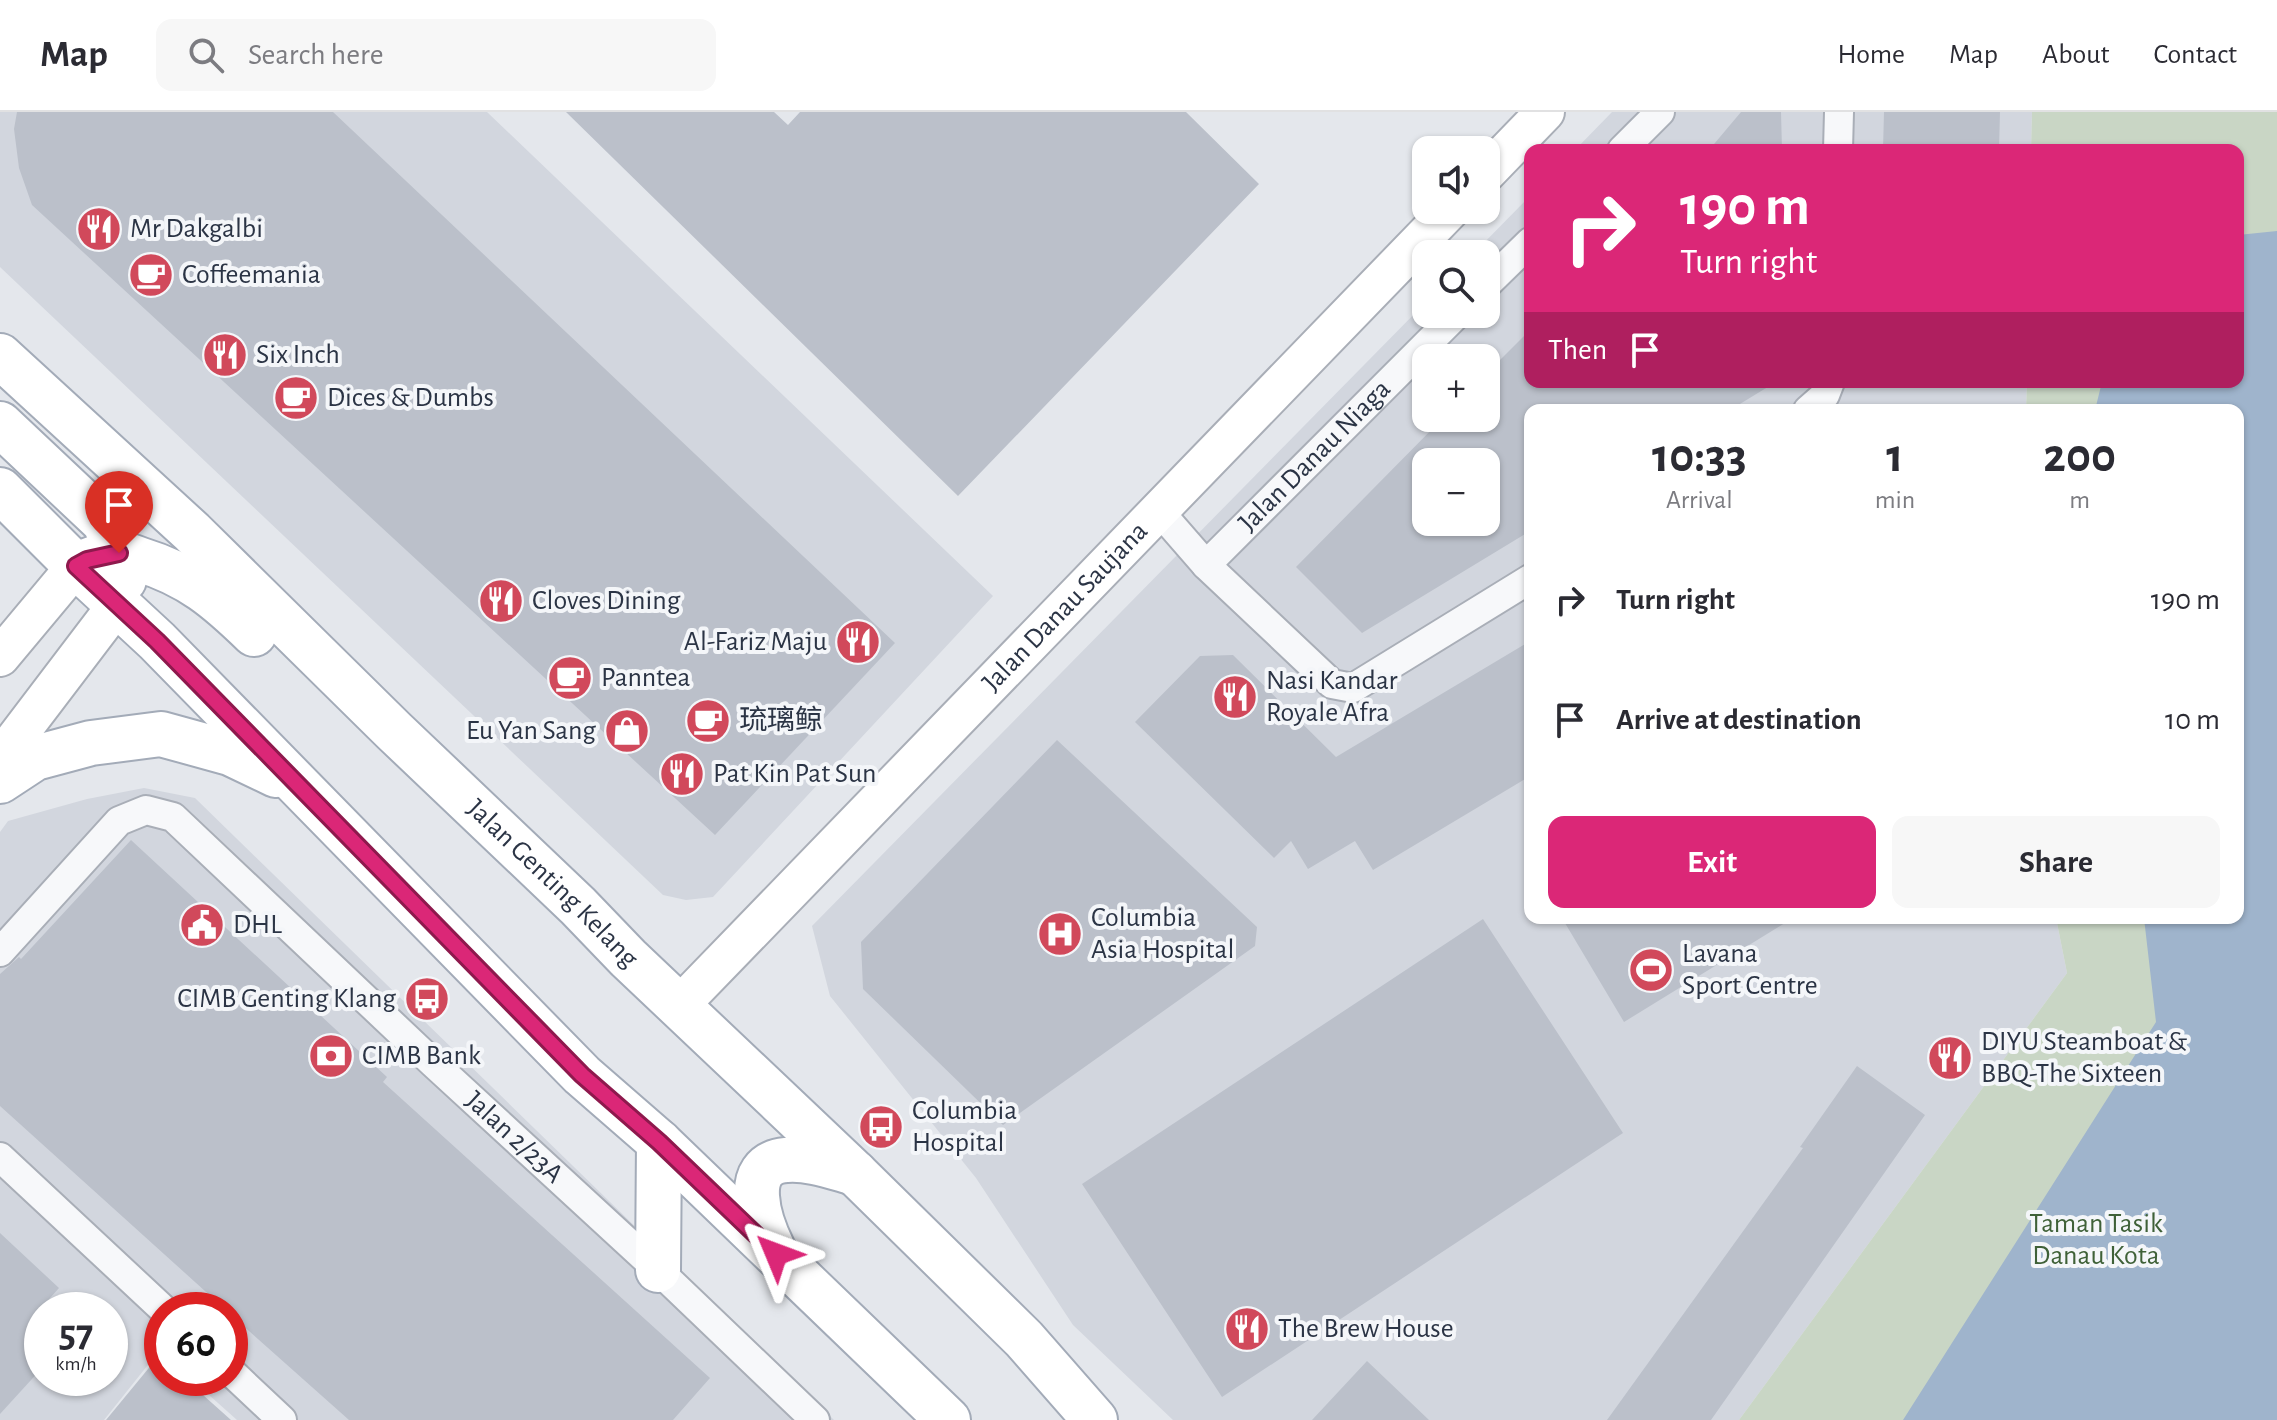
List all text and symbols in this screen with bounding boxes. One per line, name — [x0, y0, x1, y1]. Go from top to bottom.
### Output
search box — [156, 19, 716, 91]
icon: search — [184, 33, 228, 77]
text: Map — [40, 36, 108, 74]
text: Search here — [248, 40, 384, 70]
text: Home — [1838, 41, 1905, 69]
text: Map — [1949, 41, 1998, 69]
text: About — [2042, 41, 2110, 69]
text: Contact — [2154, 41, 2237, 69]
map controls — [1412, 136, 1500, 536]
button: sound — [1412, 136, 1500, 224]
icon: right — [1548, 176, 1652, 280]
text: 190 m — [1680, 179, 1810, 235]
restaurant icon: Mr Dakgalbi — [75, 205, 123, 253]
place label: Mr Dakgalbi — [130, 215, 263, 243]
button: search — [1412, 240, 1500, 328]
text: Turn right — [1680, 244, 1817, 280]
cafe icon: Coffeemania — [127, 251, 175, 299]
place label: Coffeemania — [182, 261, 321, 289]
icon: arrive — [1623, 328, 1667, 372]
restaurant icon: Six Inch — [201, 331, 249, 379]
text: Then — [1548, 335, 1607, 365]
place label: Six Inch — [256, 341, 340, 369]
button: + — [1412, 344, 1500, 432]
cafe icon: Dices & Dumbs — [272, 374, 320, 422]
street label: Jalan Danau Niaga — [1234, 375, 1396, 537]
place label: Dices & Dumbs — [327, 384, 494, 412]
text: 10:33 — [1652, 433, 1747, 481]
text: 1 — [1886, 433, 1904, 481]
text: 200 — [2043, 433, 2116, 481]
button: − — [1412, 448, 1500, 536]
pin — [85, 471, 153, 553]
icon: arrive — [97, 483, 141, 527]
text: Arrival — [1666, 487, 1733, 513]
text: min — [1875, 487, 1915, 513]
text: m — [2069, 487, 2090, 513]
street label: Jalan Danau Saujana — [977, 517, 1153, 697]
restaurant icon: Cloves Dining — [477, 577, 525, 625]
icon: right — [1548, 578, 1592, 622]
text: Turn right — [1616, 585, 1735, 615]
text: 190 m — [2151, 585, 2220, 615]
place label: Cloves Dining — [532, 587, 681, 615]
restaurant icon: Al-Fariz Maju — [834, 618, 882, 666]
place label: Al-Fariz Maju — [684, 628, 827, 656]
cafe icon: Panntea — [546, 654, 594, 702]
place label: Panntea — [601, 664, 691, 692]
place label: Nasi Kandar Royale Afra — [1266, 667, 1398, 727]
restaurant icon: Nasi Kandar Royale Afra — [1211, 673, 1259, 721]
cafe icon: 琉璃鲸 — [684, 697, 732, 745]
icon: arrive — [1548, 698, 1592, 742]
place label: 琉璃鲸 — [739, 705, 823, 735]
text: Arrive at destination — [1616, 705, 1862, 735]
text: 10 m — [2165, 705, 2220, 735]
shop icon: Eu Yan Sang — [603, 707, 651, 755]
place label: Eu Yan Sang — [466, 717, 596, 745]
restaurant icon: Pat Kin Pat Sun — [658, 750, 706, 798]
place label: Pat Kin Pat Sun — [713, 760, 876, 788]
street label: Jalan Genting Kelang — [461, 794, 643, 974]
button: Exit — [1548, 816, 1876, 908]
button: Share — [1892, 816, 2220, 908]
public building icon: DHL — [178, 901, 226, 949]
place label: Columbia Asia Hospital — [1091, 904, 1234, 964]
hospital icon: Columbia Asia Hospital — [1036, 910, 1084, 958]
place label: DHL — [233, 911, 282, 939]
place label: Lavana Sport Centre — [1682, 940, 1818, 1000]
sports icon: Lavana Sport Centre — [1627, 946, 1675, 994]
bus stop icon: CIMB Genting Klang — [403, 975, 451, 1023]
place label: CIMB Genting Klang — [177, 985, 396, 1013]
place label: DIYU Steamboat & BBQ-The Sixteen — [1981, 1028, 2188, 1088]
bank icon: CIMB Bank — [307, 1032, 355, 1080]
restaurant icon: DIYU Steamboat & BBQ-The Sixteen — [1926, 1034, 1974, 1082]
place label: CIMB Bank — [362, 1042, 481, 1070]
street label: Jalan 2/23A — [460, 1086, 568, 1189]
place label: Columbia Hospital — [912, 1097, 1017, 1157]
bus stop icon: Columbia Hospital — [857, 1103, 905, 1151]
park label: Taman Tasik Danau Kota — [2029, 1210, 2163, 1270]
position arrow — [734, 1212, 818, 1296]
speed limit sign: 60 — [144, 1292, 248, 1396]
restaurant icon: The Brew House — [1223, 1305, 1271, 1353]
text: 57 — [59, 1314, 93, 1354]
place label: The Brew House — [1278, 1315, 1454, 1343]
text: km/h — [55, 1354, 97, 1374]

